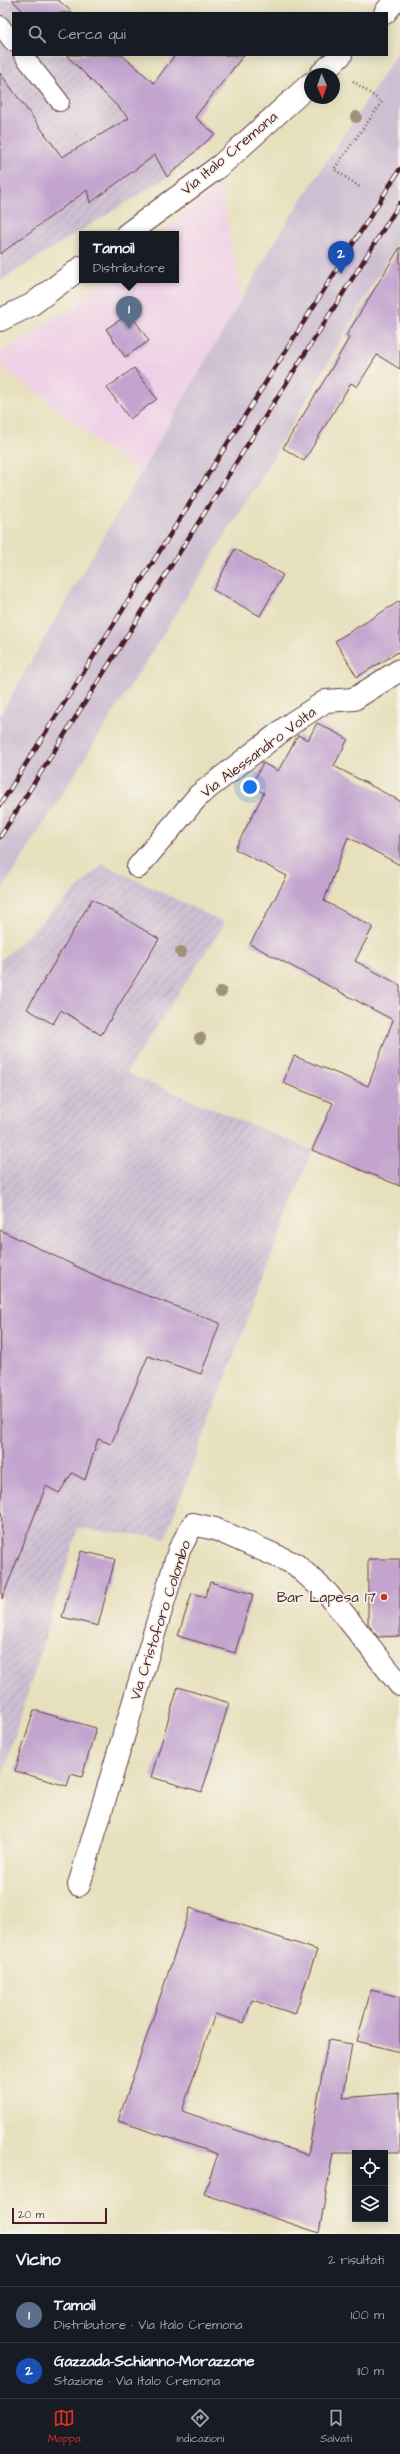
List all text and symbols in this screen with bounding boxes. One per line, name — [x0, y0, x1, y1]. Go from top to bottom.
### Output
search box — [12, 12, 388, 56]
icon: search — [26, 23, 48, 45]
text: Cerca qui — [58, 24, 126, 45]
north arrow — [304, 68, 340, 104]
street label: Via Italo Cremona — [176, 106, 282, 200]
popup — [79, 231, 179, 283]
text: Tamoil — [93, 238, 135, 259]
pin: 2 — [328, 241, 354, 274]
text: Distributore — [93, 259, 165, 277]
pin: 1 — [116, 296, 142, 329]
street label: Via Alessandro Volta — [196, 702, 321, 803]
your location — [240, 777, 260, 797]
street label: Via Cristoforo Colombo — [125, 1537, 196, 1703]
place label: Bar Lapesa 17 — [277, 1587, 376, 1608]
marker: Bar Lapesa 17 — [379, 1592, 389, 1602]
map controls — [352, 2150, 388, 2222]
button: locate — [352, 2150, 388, 2186]
button: layers — [352, 2186, 388, 2222]
scale bar — [12, 2206, 107, 2225]
text: 20 m — [18, 2207, 44, 2222]
text: Vicino — [16, 2248, 61, 2272]
text: 2 risultati — [328, 2251, 384, 2269]
text: Tamoil — [54, 2295, 96, 2316]
text: 1 — [28, 2306, 30, 2324]
text: 100 m — [351, 2306, 384, 2324]
text: Distributore · Via Italo Cremona — [54, 2316, 243, 2334]
text: Gazzada-Schianno-Morazzone — [54, 2351, 255, 2372]
text: 2 — [25, 2362, 33, 2380]
text: 110 m — [357, 2362, 384, 2380]
text: Stazione · Via Italo Cremona — [54, 2372, 220, 2390]
tab: Mappa — [48, 2407, 81, 2446]
tab: Indicazioni — [177, 2407, 224, 2446]
tab: Salvati — [320, 2407, 352, 2446]

